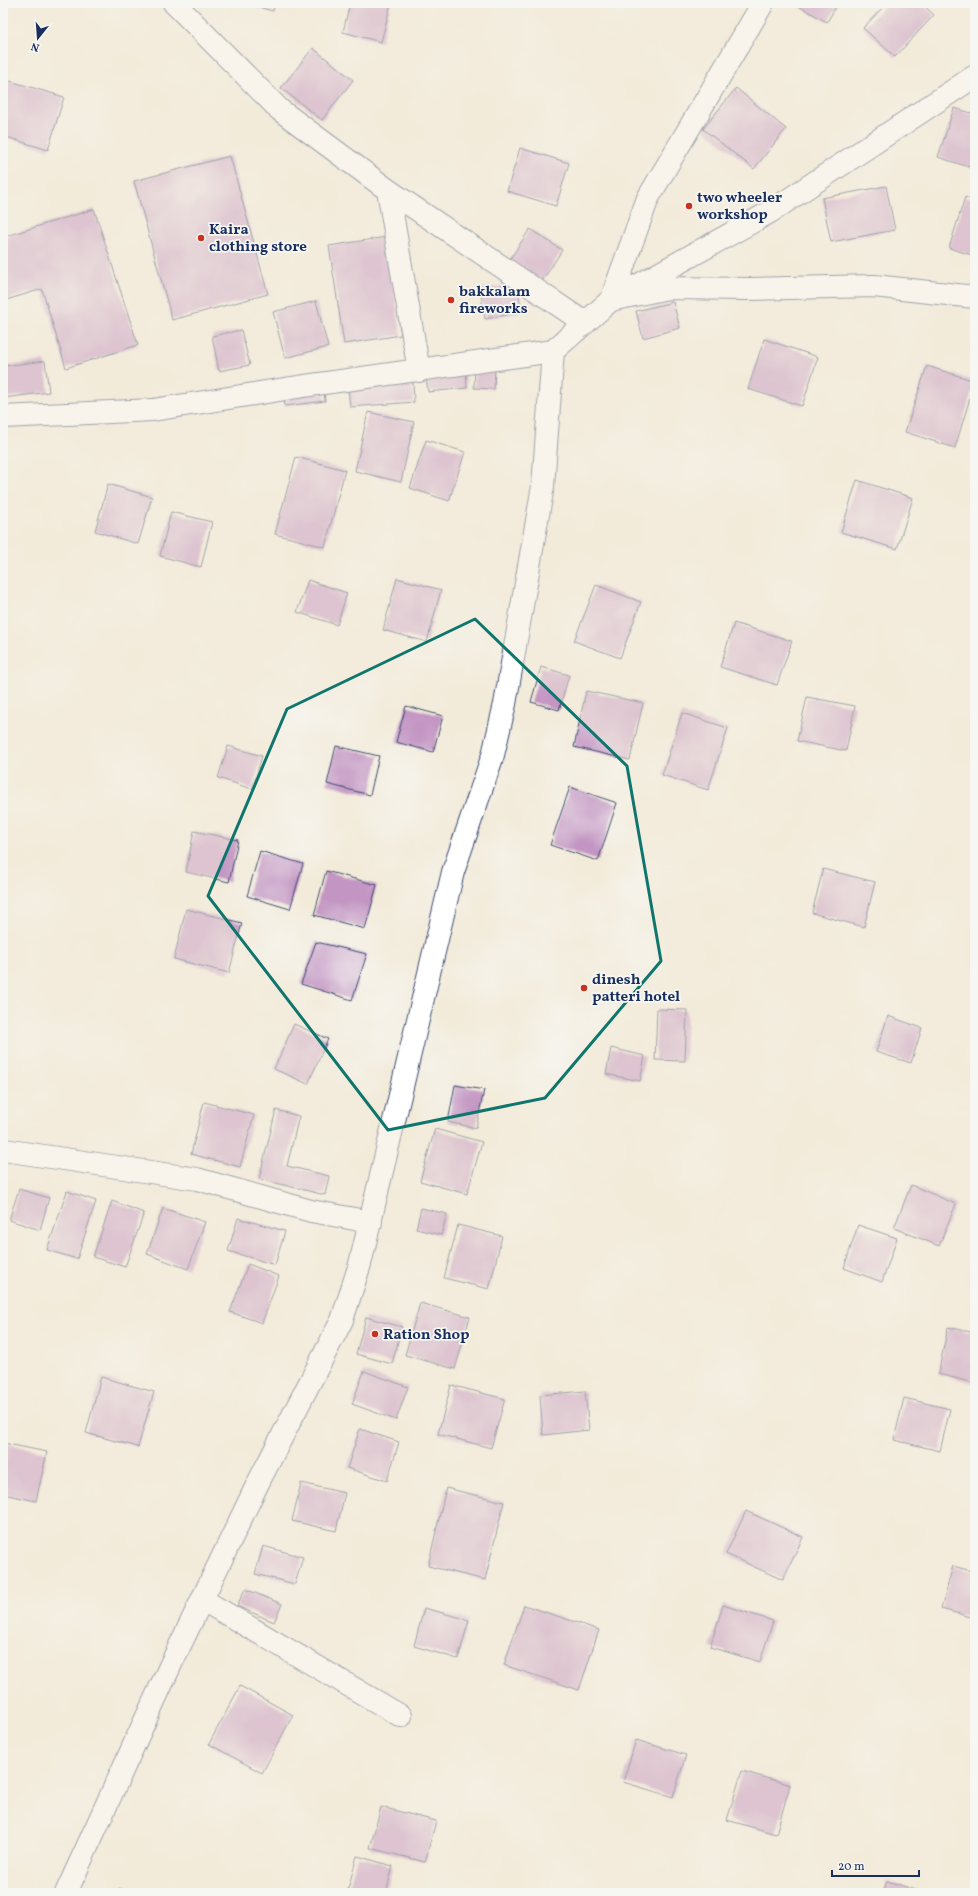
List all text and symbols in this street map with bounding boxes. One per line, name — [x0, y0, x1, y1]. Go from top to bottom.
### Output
north arrow — [18, 18, 58, 58]
text: N — [29, 38, 42, 54]
place label: two wheeler workshop — [697, 188, 782, 226]
marker: two wheeler workshop — [684, 201, 694, 211]
place label: Kaira clothing store — [209, 220, 307, 258]
marker: Kaira clothing store — [196, 233, 206, 243]
place label: bakkalam fireworks — [459, 282, 531, 320]
marker: bakkalam fireworks — [446, 295, 456, 305]
place label: dinesh patteri hotel — [592, 970, 680, 1008]
marker: dinesh patteri hotel — [579, 983, 589, 993]
place label: Ration Shop — [383, 1325, 469, 1346]
marker: Ration Shop — [370, 1329, 380, 1339]
scale bar — [832, 1852, 919, 1878]
text: 20 m — [838, 1859, 865, 1875]

